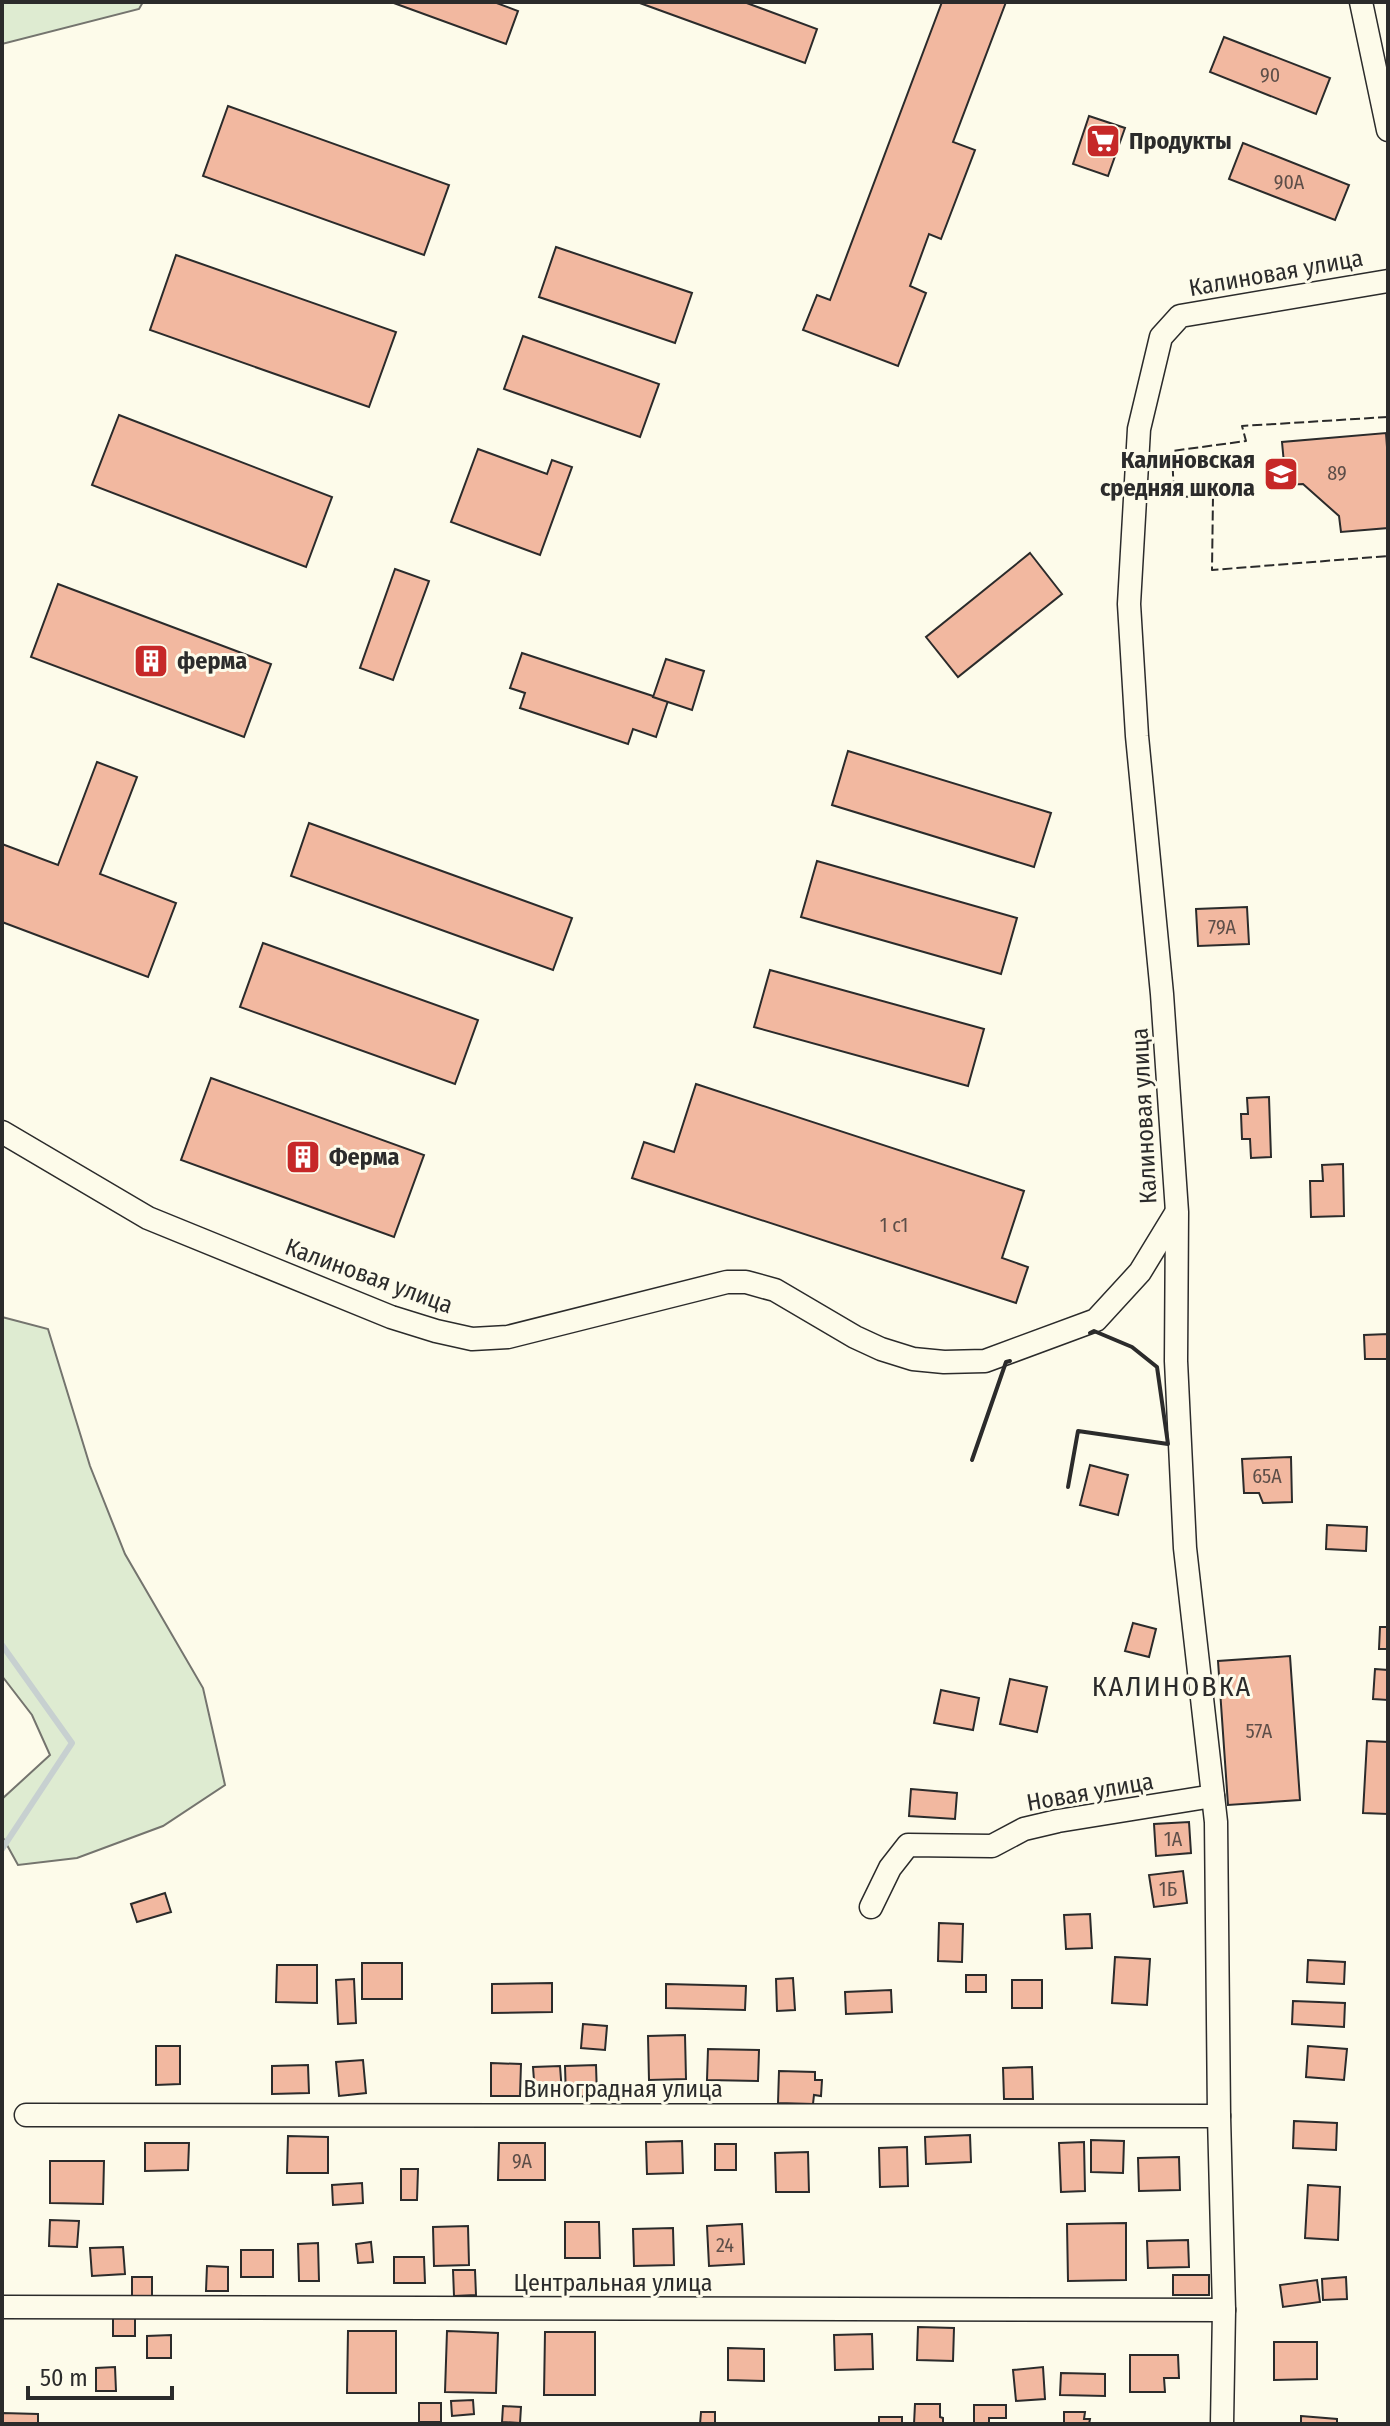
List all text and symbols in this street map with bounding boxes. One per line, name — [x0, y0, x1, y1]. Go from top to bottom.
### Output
house number: 90 — [1260, 63, 1280, 87]
supermarket icon: Продукты — [1084, 122, 1122, 160]
place label: Продукты — [1129, 127, 1232, 155]
house number: 90А — [1274, 170, 1305, 194]
street label: Калиновая улица — [1187, 244, 1365, 302]
place label: Калиновская средняя школа — [1100, 446, 1255, 502]
school or university icon: Калиновская средняя школа — [1262, 455, 1300, 493]
house number: 89 — [1327, 461, 1347, 485]
building icon: ферма — [132, 642, 170, 680]
place label: ферма — [177, 647, 247, 675]
house number: 79А — [1208, 915, 1236, 939]
street label: Калиновая улица — [1125, 1027, 1163, 1205]
building icon: Ферма — [284, 1138, 322, 1176]
place label: Ферма — [329, 1143, 399, 1171]
house number: 1 с1 — [880, 1213, 908, 1237]
street label: Калиновая улица — [281, 1233, 457, 1319]
house number: 65А — [1252, 1464, 1282, 1488]
district label: КАЛИНОВКА — [1092, 1670, 1252, 1703]
house number: 57А — [1246, 1719, 1273, 1743]
street label: Новая улица — [1024, 1767, 1156, 1817]
house number: 1А — [1164, 1827, 1183, 1851]
house number: 1Б — [1159, 1877, 1177, 1901]
street label: Виноградная улица — [523, 2075, 723, 2103]
house number: 9А — [512, 2149, 532, 2173]
house number: 24 — [716, 2233, 734, 2257]
street label: Центральная улица — [514, 2269, 712, 2297]
scale bar — [28, 2350, 172, 2400]
text: 50 m — [40, 2364, 88, 2392]

